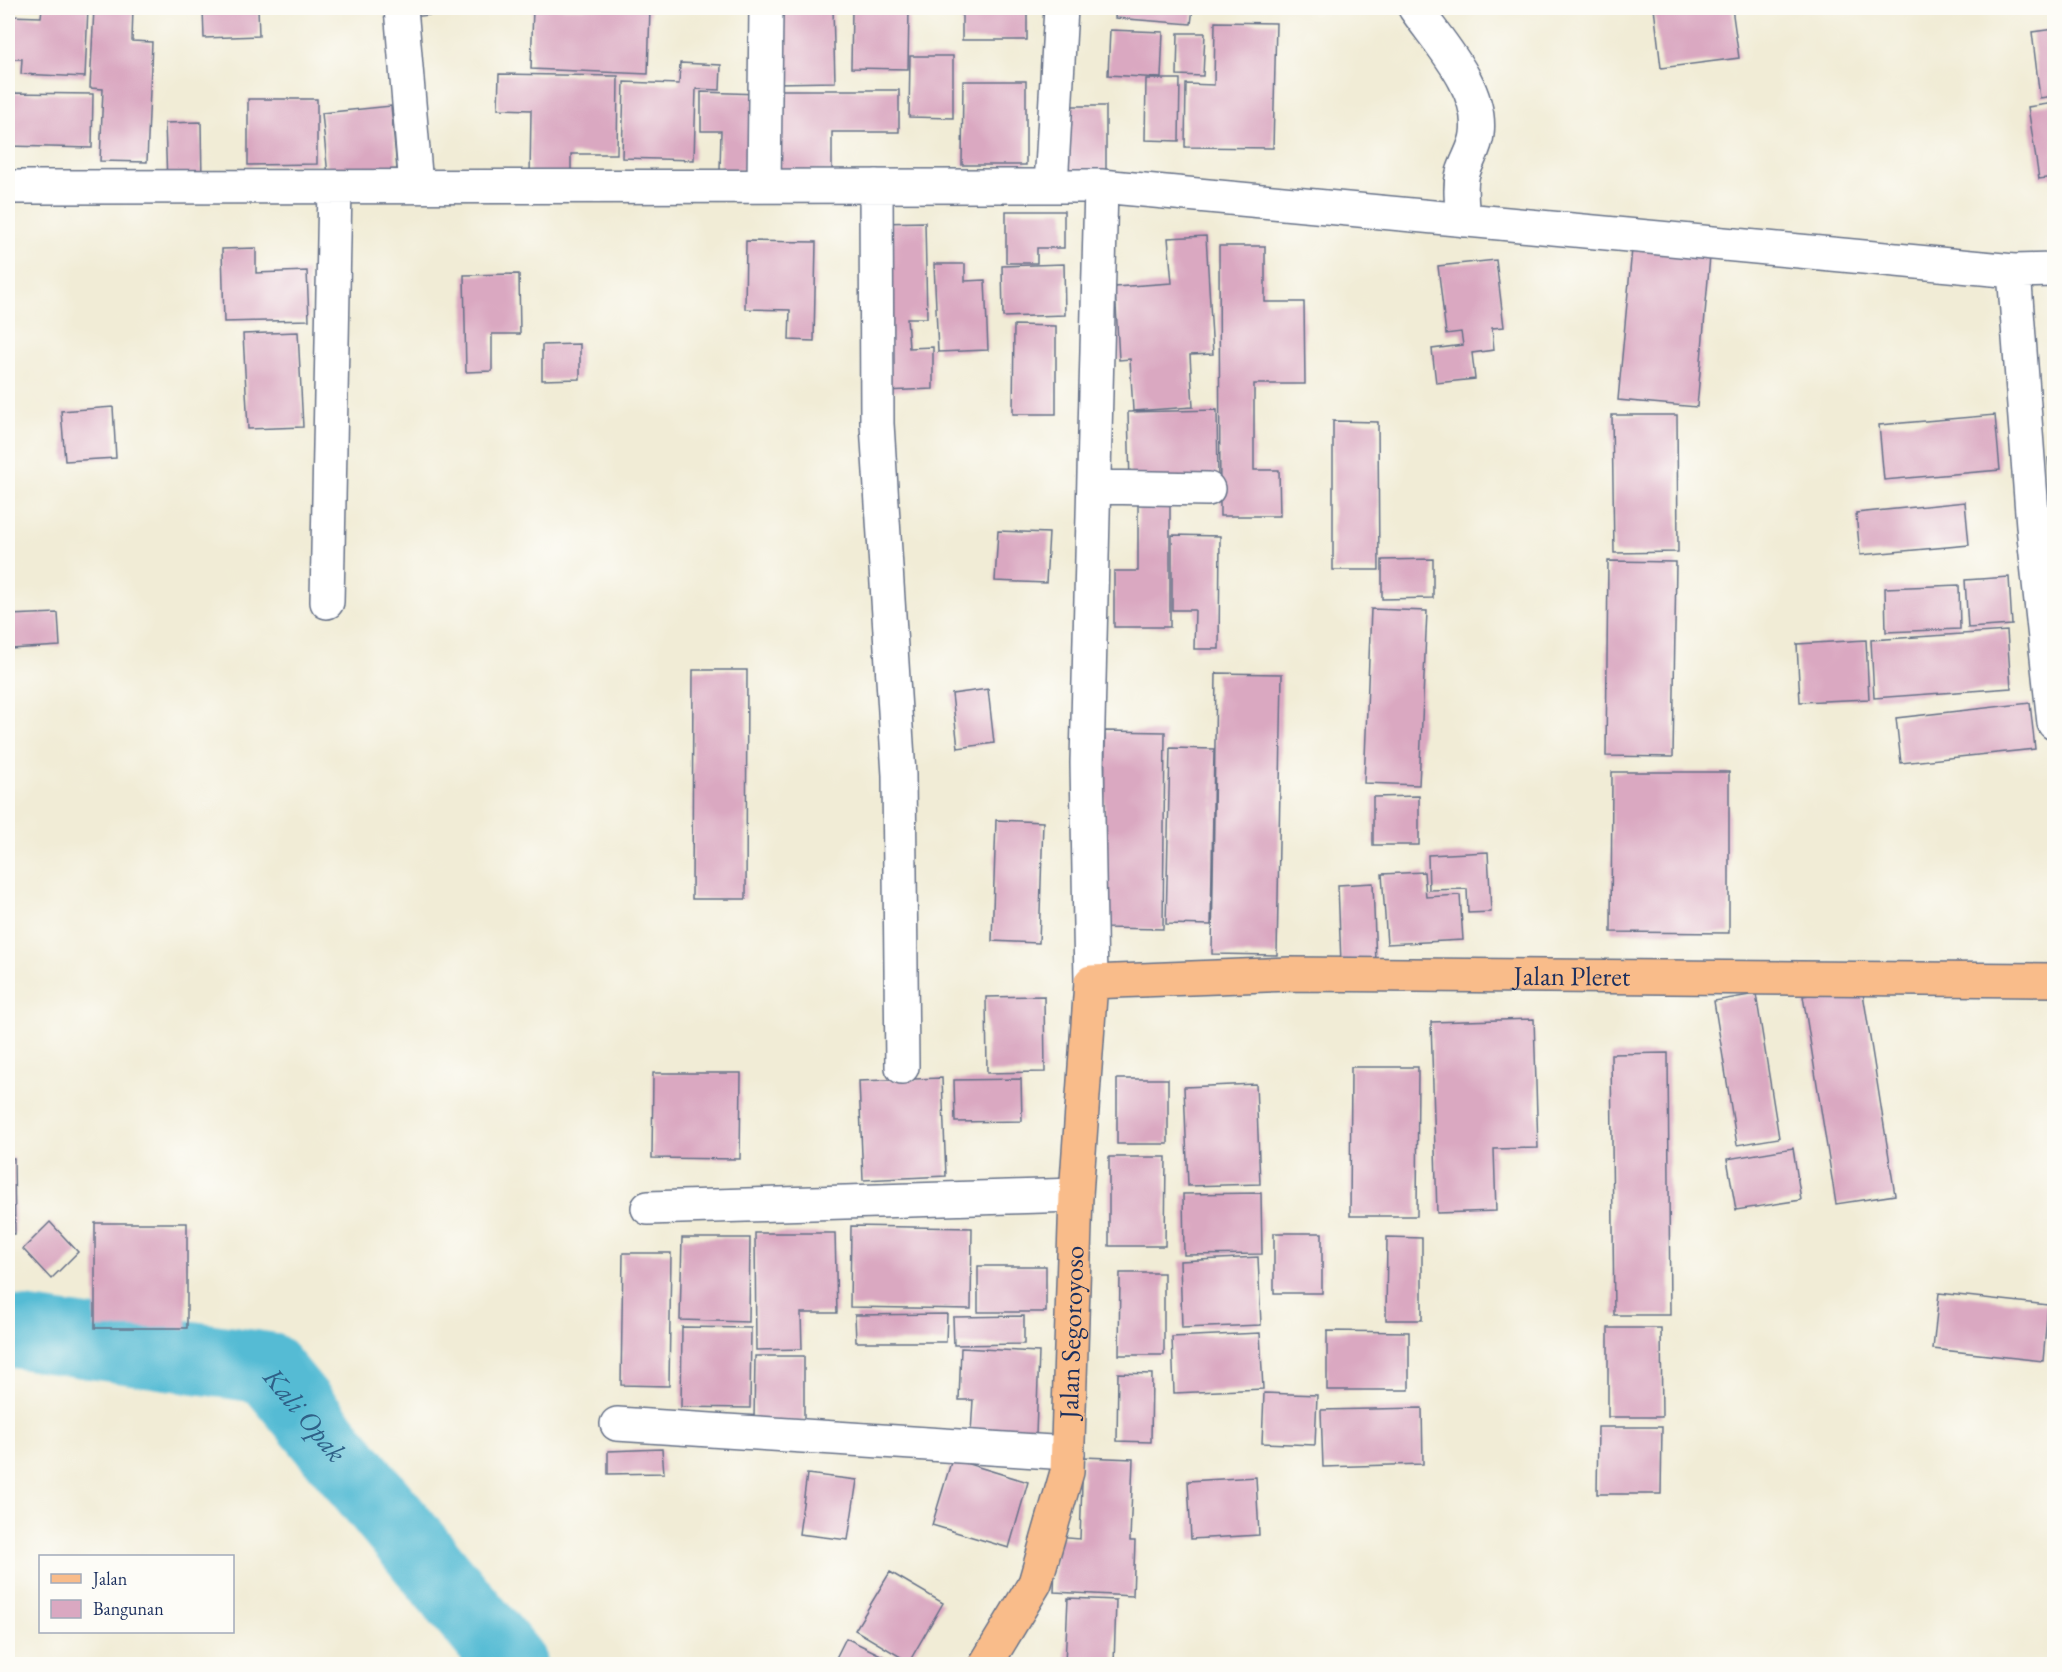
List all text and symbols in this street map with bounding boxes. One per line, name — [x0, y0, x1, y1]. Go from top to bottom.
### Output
street label: Jalan Pleret — [1511, 958, 1631, 994]
street label: Jalan Segoroyoso — [1051, 1245, 1091, 1422]
water label: Kali Opak — [255, 1359, 355, 1470]
legend — [39, 1555, 234, 1633]
text: Jalan — [91, 1567, 128, 1590]
text: Bangunan — [93, 1597, 164, 1620]

